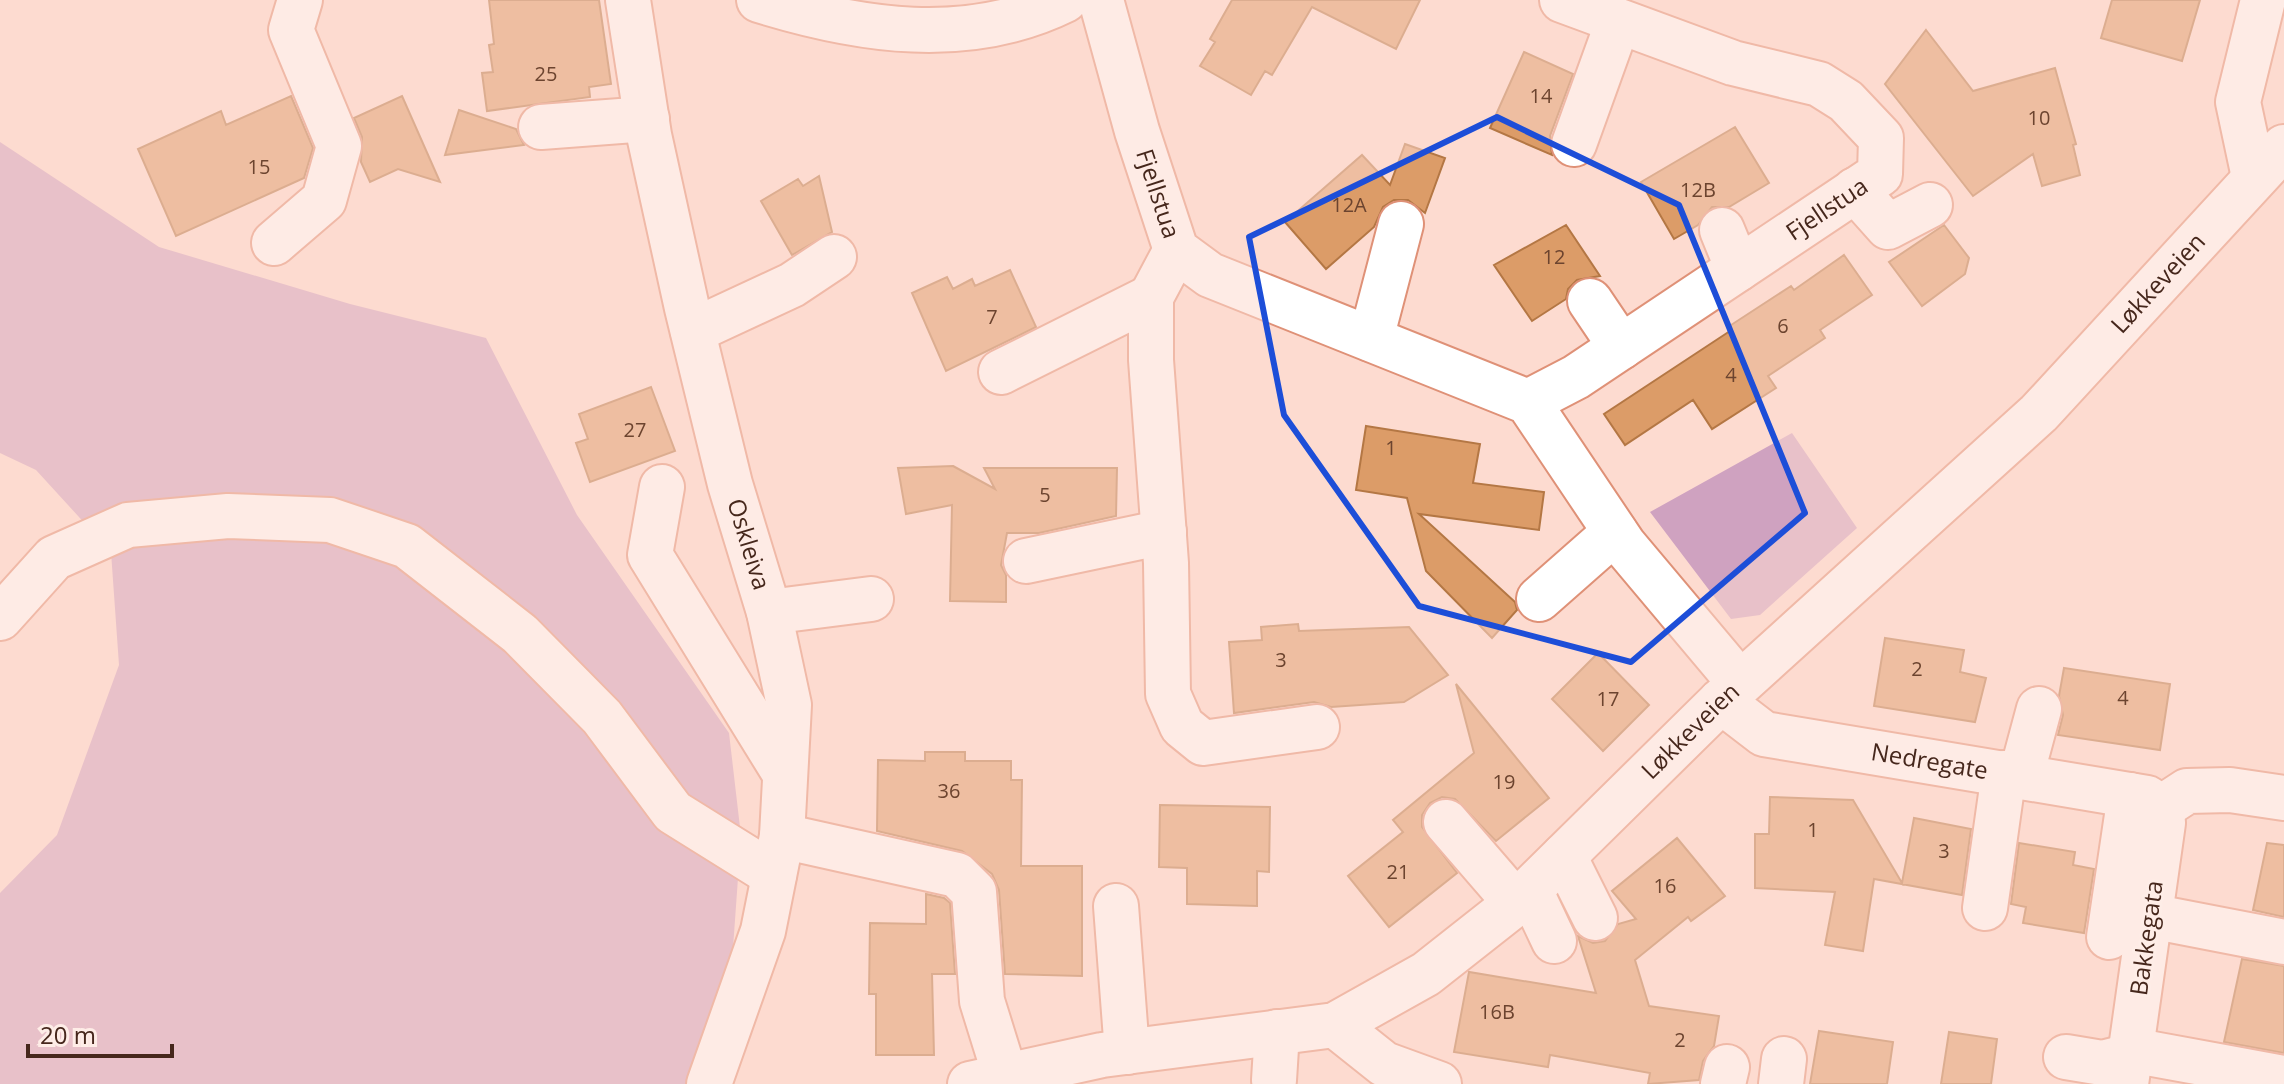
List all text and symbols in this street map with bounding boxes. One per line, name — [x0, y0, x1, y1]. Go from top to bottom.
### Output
house number: 25 — [535, 60, 557, 87]
house number: 14 — [1530, 82, 1553, 109]
house number: 10 — [2028, 104, 2050, 131]
street label: Fjellstua — [1129, 144, 1189, 242]
house number: 15 — [248, 153, 270, 180]
street label: Fjellstua — [1779, 169, 1874, 247]
house number: 12B — [1680, 176, 1716, 203]
house number: 12A — [1331, 191, 1367, 218]
street label: Løkkeveien — [2103, 225, 2212, 340]
house number: 12 — [1543, 243, 1565, 270]
house number: 7 — [986, 303, 998, 330]
house number: 6 — [1777, 312, 1789, 339]
house number: 4 — [1725, 361, 1737, 388]
house number: 27 — [624, 416, 646, 443]
house number: 1 — [1385, 434, 1397, 461]
house number: 5 — [1039, 481, 1051, 508]
street label: Oskleiva — [720, 494, 779, 594]
house number: 3 — [1275, 646, 1287, 673]
house number: 2 — [1911, 655, 1923, 682]
street label: Løkkeveien — [1633, 674, 1746, 786]
house number: 4 — [2117, 684, 2129, 711]
house number: 17 — [1597, 685, 1619, 712]
street label: Nedregate — [1869, 734, 1991, 786]
house number: 19 — [1493, 768, 1515, 795]
house number: 36 — [938, 777, 960, 804]
house number: 1 — [1807, 816, 1819, 843]
house number: 3 — [1938, 837, 1950, 864]
house number: 21 — [1387, 858, 1409, 885]
house number: 16 — [1654, 872, 1676, 899]
street label: Bakkegata — [2121, 878, 2170, 997]
house number: 16B — [1479, 998, 1515, 1025]
scale bar — [28, 1008, 172, 1058]
text: 20 m — [40, 1018, 96, 1051]
house number: 2 — [1674, 1026, 1686, 1053]

